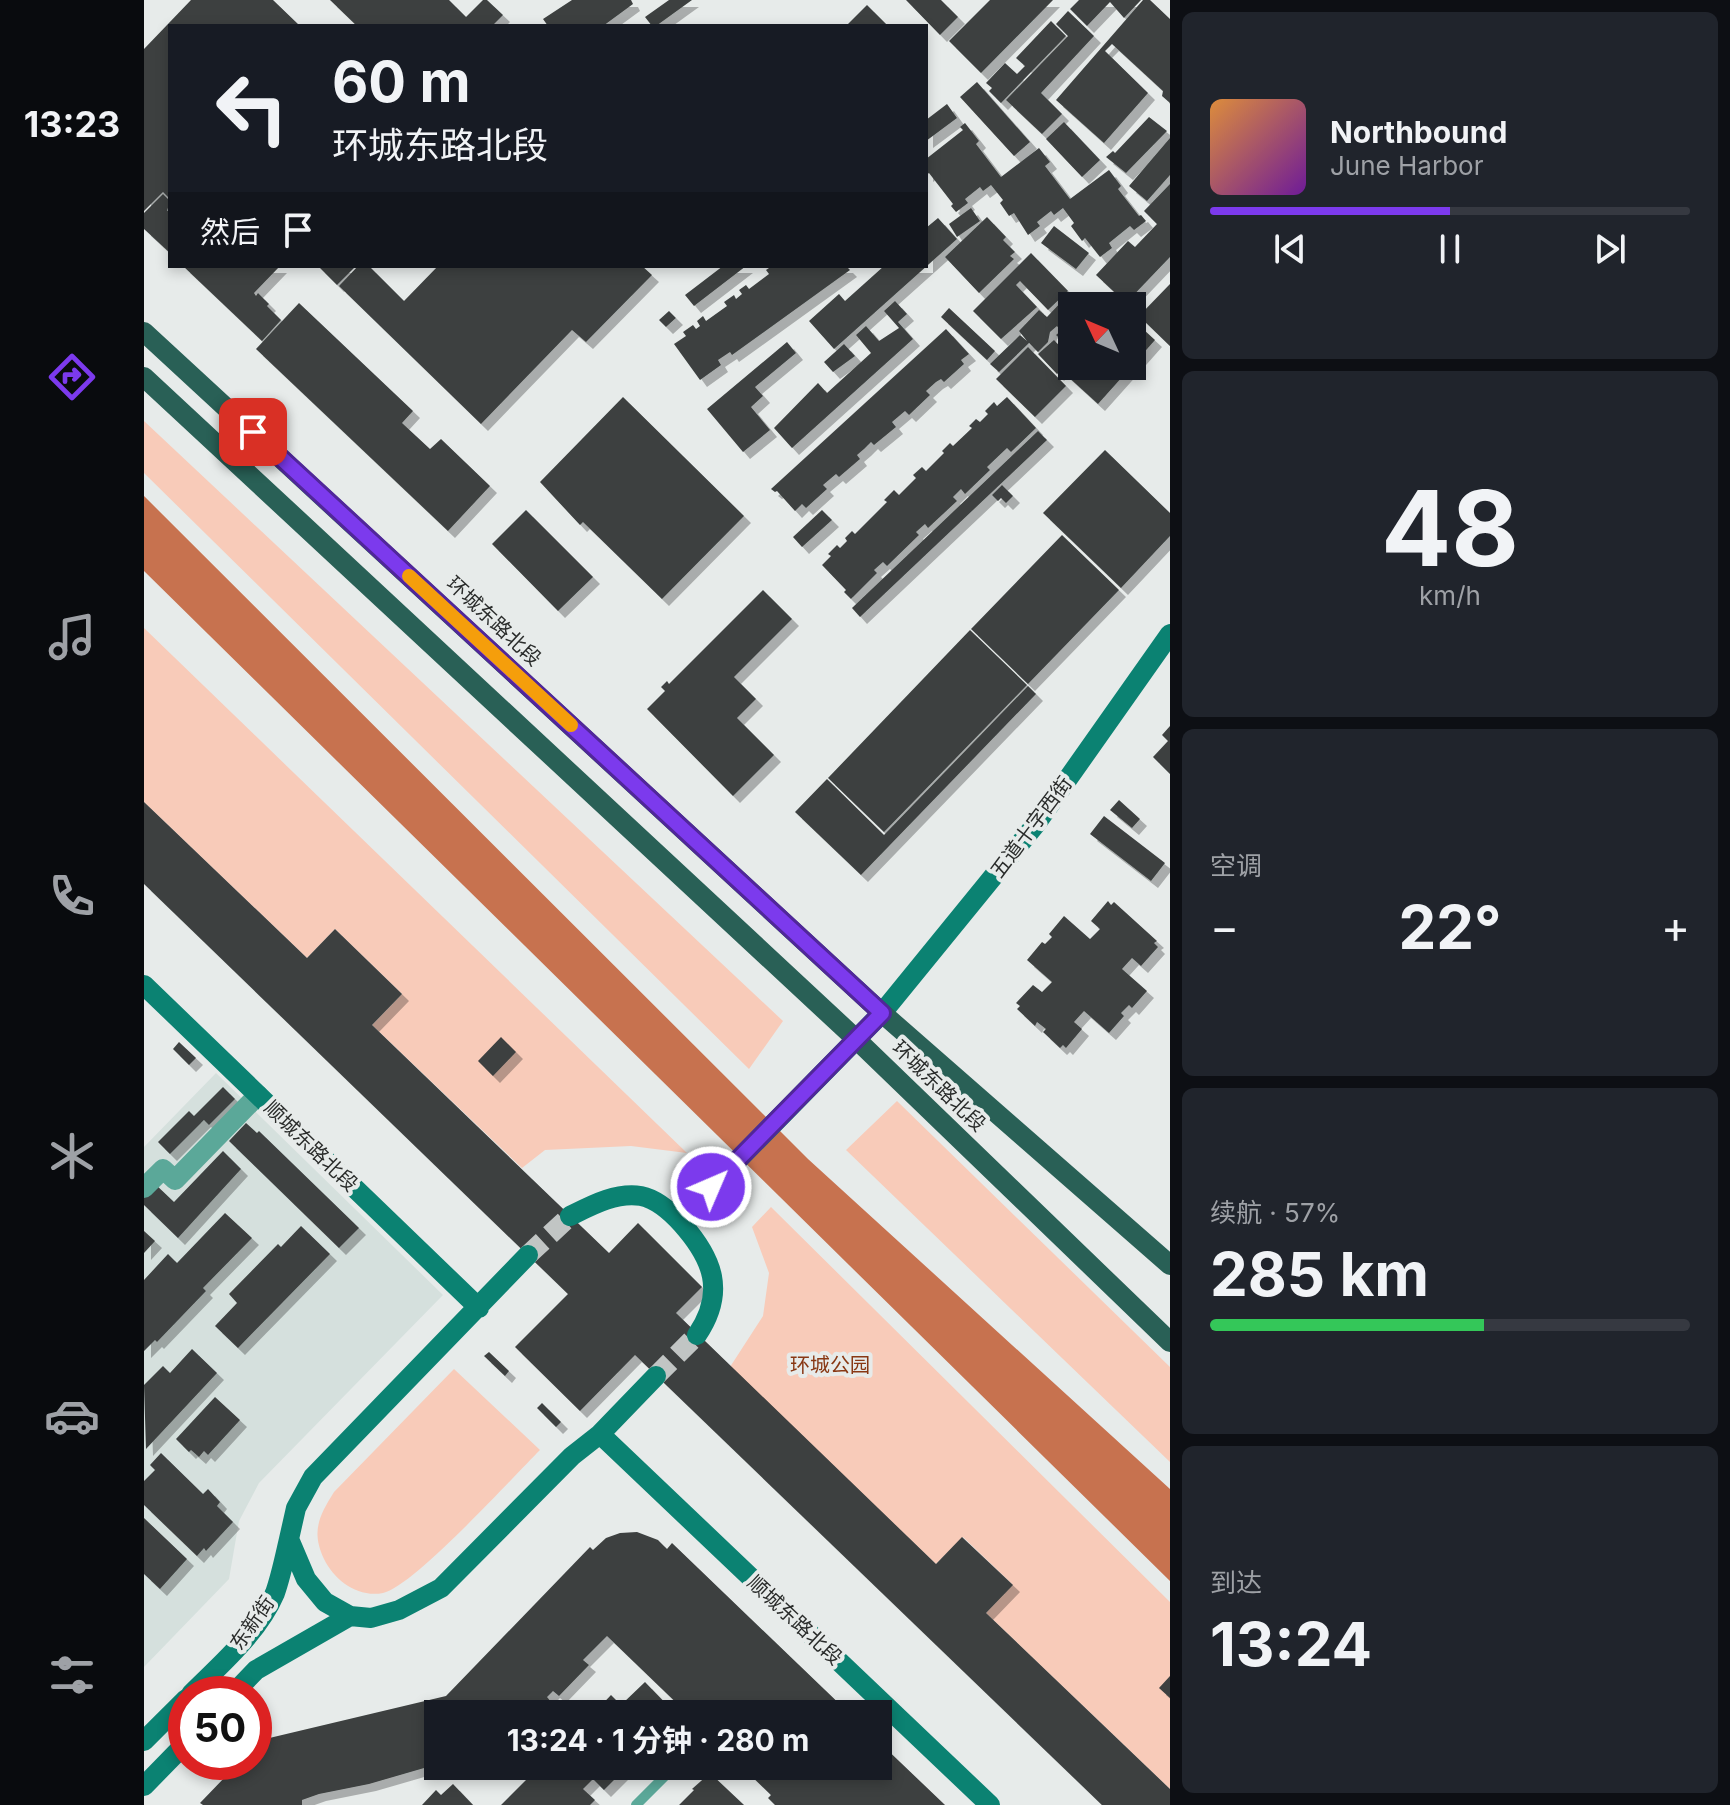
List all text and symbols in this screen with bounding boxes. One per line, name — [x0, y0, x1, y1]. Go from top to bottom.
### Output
text: 60 m — [332, 48, 471, 116]
icon: left — [200, 56, 304, 160]
text: 13:23 — [24, 102, 120, 146]
text: Northbound — [1330, 114, 1507, 150]
text: 环城东路北段 — [332, 123, 548, 167]
text: June Harbor — [1330, 150, 1483, 181]
icon: arrive — [276, 208, 320, 252]
text: 然后 — [200, 214, 260, 250]
icon: previous — [1268, 227, 1312, 271]
icon: pause — [1428, 227, 1472, 271]
icon: next — [1588, 227, 1632, 271]
north arrow — [1058, 292, 1146, 380]
map controls — [1058, 292, 1146, 380]
icon: directions — [44, 349, 100, 405]
pin — [219, 398, 287, 466]
icon: arrive — [231, 410, 275, 454]
text: 48 — [1381, 465, 1519, 591]
street label: 环城东路北段 — [442, 571, 546, 671]
text: km/h — [1419, 580, 1481, 611]
icon: music — [44, 609, 100, 665]
street label: 五道十字西街 — [985, 772, 1077, 882]
text: 空调 — [1210, 850, 1262, 881]
icon: phone — [44, 868, 100, 924]
text: 22° — [1398, 891, 1502, 963]
text: − — [1210, 900, 1239, 954]
text: + — [1661, 900, 1690, 954]
street label: 环城东路北段 — [888, 1036, 990, 1136]
street label: 顺城东路北段 — [260, 1096, 362, 1196]
icon: climate — [44, 1128, 100, 1184]
position arrow — [669, 1145, 753, 1229]
text: 续航 · 57% — [1210, 1197, 1340, 1228]
text: 285 km — [1210, 1238, 1429, 1310]
park label: 环城公园 — [790, 1353, 870, 1377]
icon: car — [44, 1388, 100, 1444]
text: 到达 — [1210, 1567, 1262, 1598]
street label: 顺城东路北段 — [743, 1570, 847, 1670]
street label: 东新街 — [225, 1592, 279, 1654]
text: 13:24 — [1210, 1608, 1372, 1680]
icon: filters — [44, 1647, 100, 1703]
speed limit sign: 50 — [168, 1676, 272, 1780]
text: 13:24 · 1 分钟 · 280 m — [507, 1722, 809, 1758]

